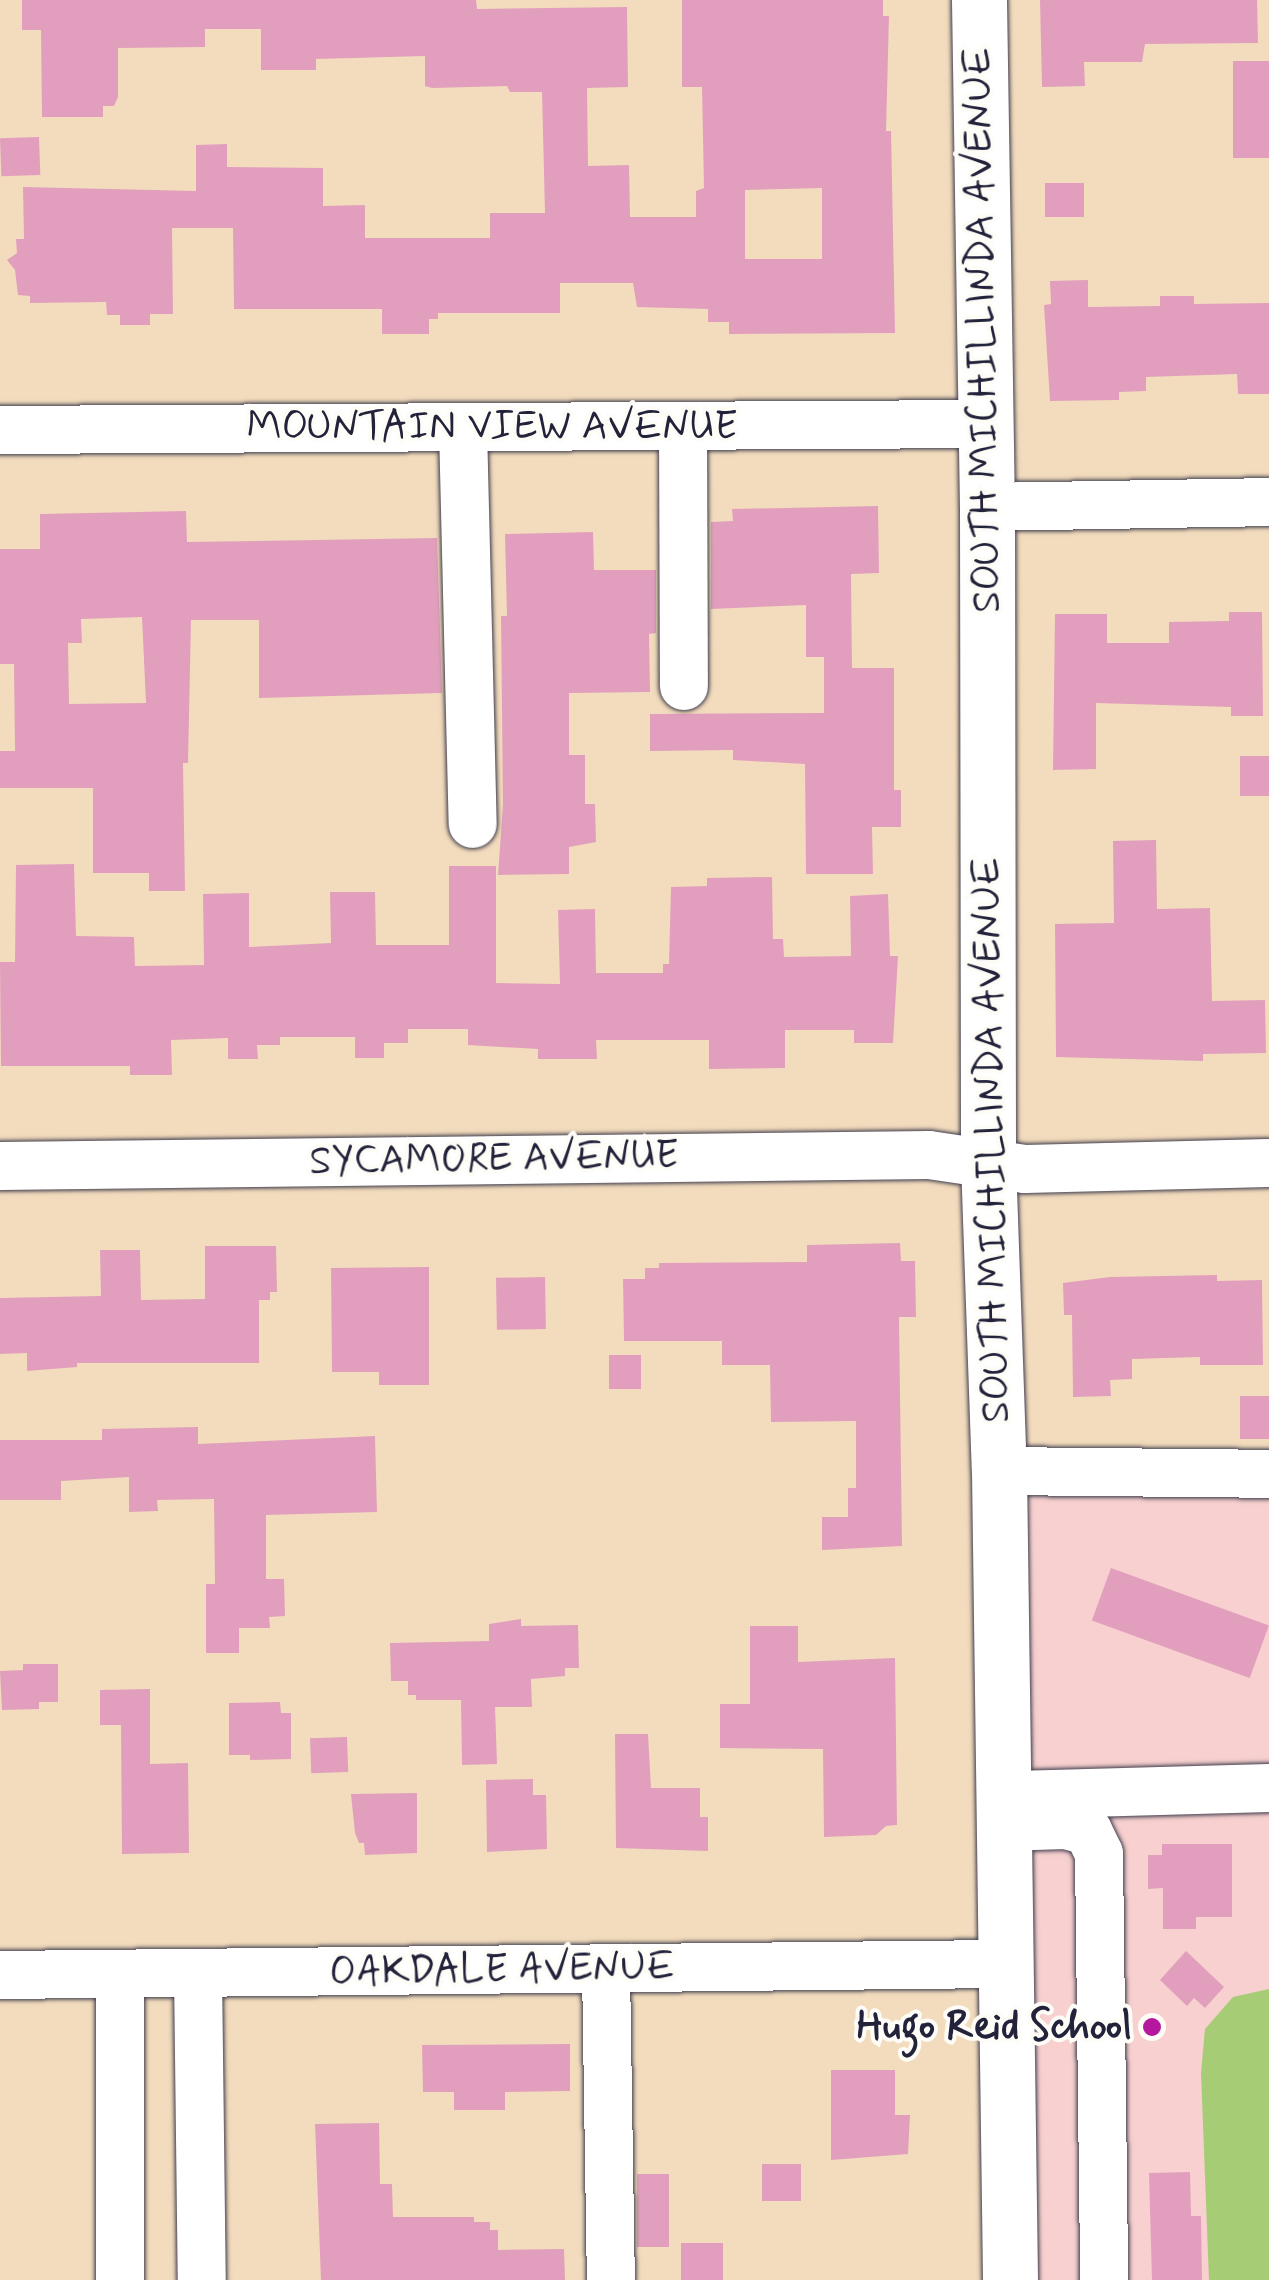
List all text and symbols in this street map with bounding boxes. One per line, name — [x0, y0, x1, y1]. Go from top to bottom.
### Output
street label: SOUTH MICHILLINDA AVENUE — [954, 47, 1012, 613]
street label: MOUNTAIN VIEW AVENUE — [245, 403, 739, 451]
street label: SOUTH MICHILLINDA AVENUE — [963, 857, 1021, 1423]
street label: SYCAMORE AVENUE — [309, 1132, 679, 1186]
street label: OAKDALE AVENUE — [329, 1943, 675, 1997]
place label: Hugo Reid School — [859, 2003, 1132, 2051]
marker: Hugo Reid School — [1141, 2016, 1163, 2038]

